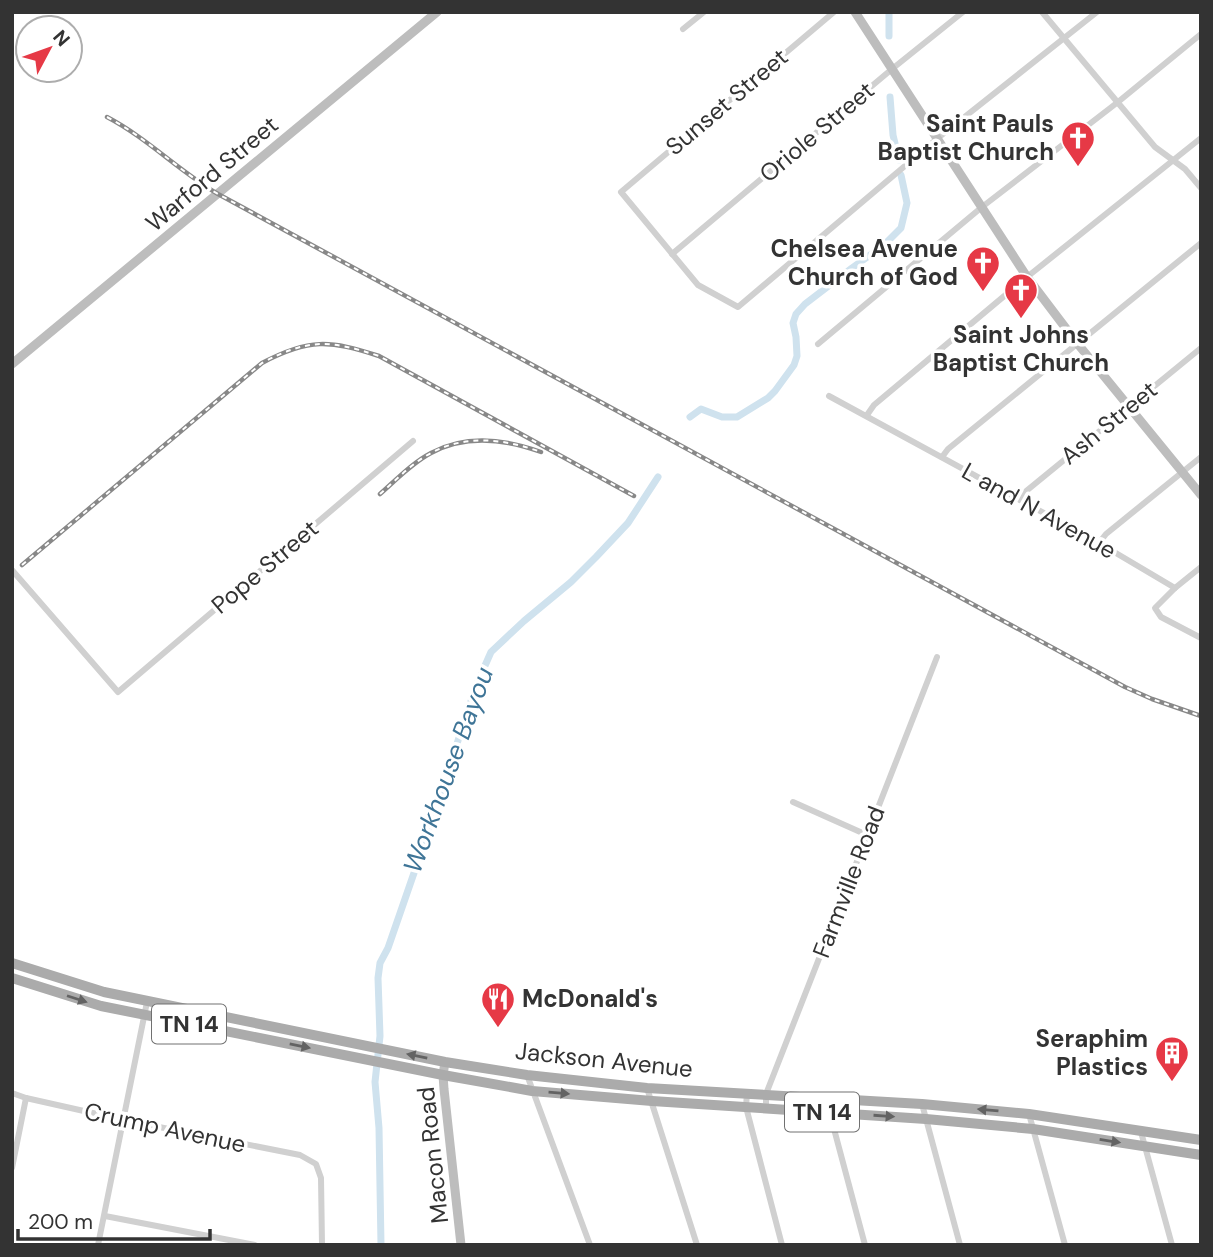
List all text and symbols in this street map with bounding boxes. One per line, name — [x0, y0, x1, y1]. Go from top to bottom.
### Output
north arrow — [14, 14, 84, 84]
text: N — [47, 25, 75, 52]
street label: Sunset Street — [659, 41, 794, 162]
street label: Oriole Street — [753, 74, 881, 189]
place label: Saint Pauls Baptist Church — [878, 108, 1054, 167]
street label: Warford Street — [139, 109, 284, 238]
church icon: Saint Pauls Baptist Church — [1059, 119, 1097, 168]
place label: Chelsea Avenue Church of God — [771, 233, 958, 292]
church icon: Chelsea Avenue Church of God — [964, 244, 1002, 293]
church icon: Saint Johns Baptist Church — [1002, 271, 1040, 320]
place label: Saint Johns Baptist Church — [933, 319, 1109, 378]
street label: Ash Street — [1054, 374, 1164, 471]
street label: L and N Avenue — [957, 455, 1122, 566]
street label: Pope Street — [205, 513, 325, 620]
water label: Workhouse Bayou — [395, 662, 501, 878]
street label: Farmville Road — [805, 802, 892, 962]
restaurant icon: McDonald's — [479, 980, 517, 1029]
place label: McDonald's — [522, 983, 658, 1014]
one-way arrow — [67, 994, 88, 1004]
road number: TN 14 — [152, 1004, 226, 1044]
place label: Seraphim Plastics — [1035, 1023, 1148, 1082]
building icon: Seraphim Plastics — [1153, 1034, 1191, 1083]
street label: Jackson Avenue — [514, 1035, 694, 1084]
one-way arrow — [289, 1041, 311, 1052]
one-way arrow — [406, 1051, 428, 1062]
street label: Macon Road — [410, 1085, 455, 1225]
one-way arrow — [548, 1088, 570, 1099]
road number: TN 14 — [785, 1092, 859, 1132]
street label: Crump Avenue — [82, 1095, 249, 1160]
one-way arrow — [976, 1104, 998, 1115]
one-way arrow — [873, 1111, 895, 1122]
one-way arrow — [1099, 1136, 1121, 1147]
scale bar — [18, 1198, 210, 1242]
text: 200 m — [28, 1208, 93, 1236]

